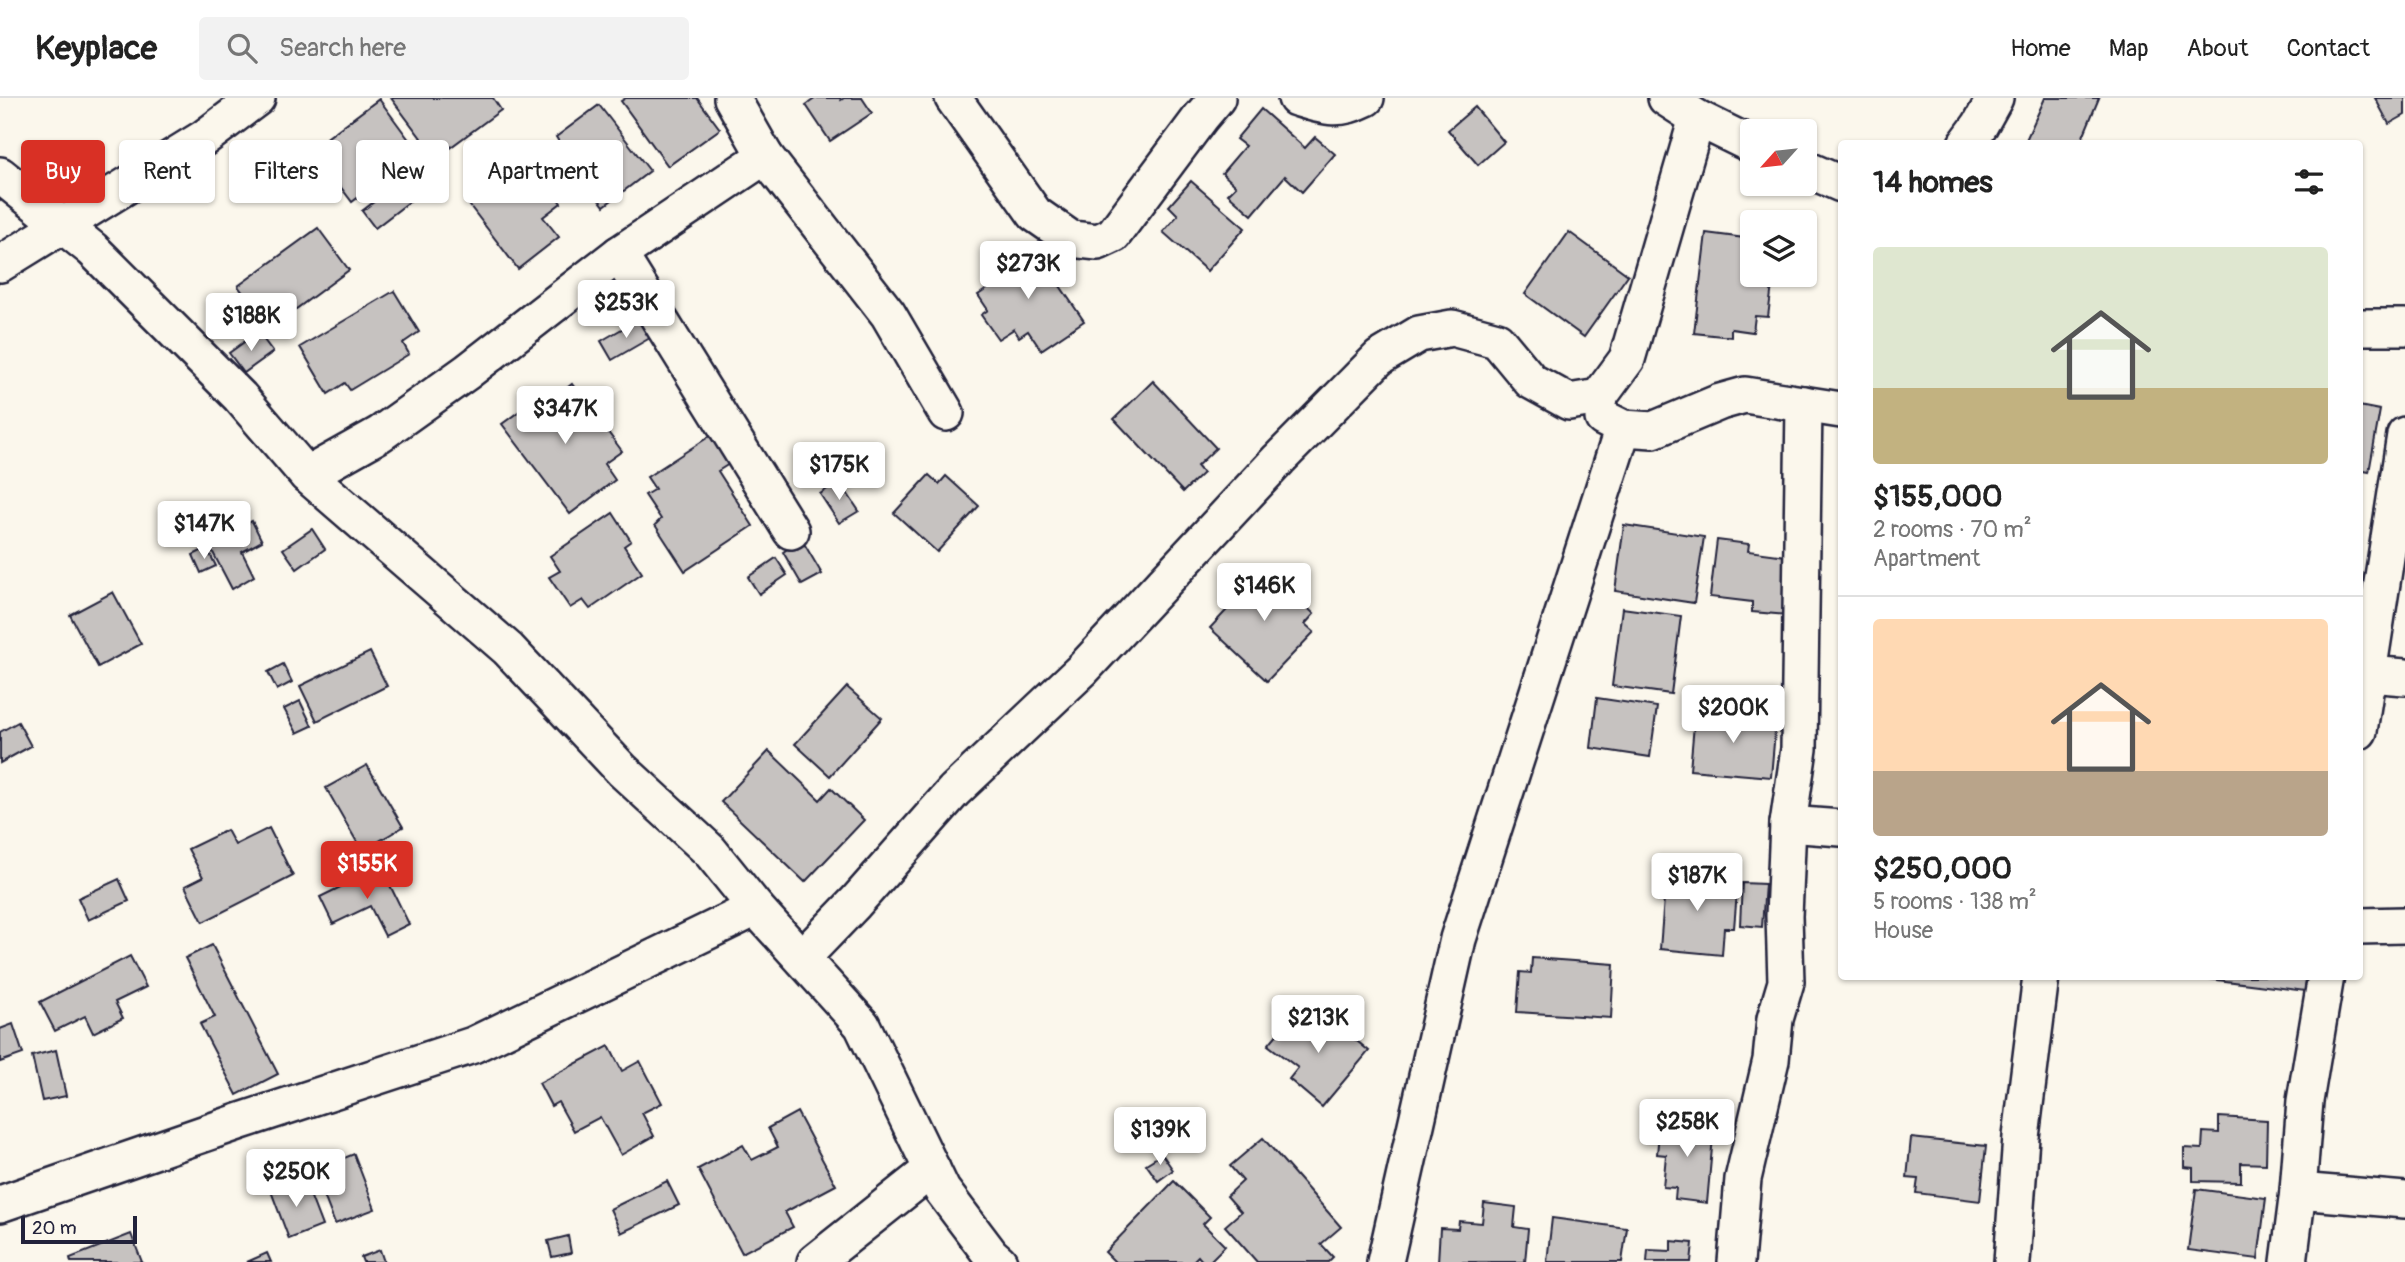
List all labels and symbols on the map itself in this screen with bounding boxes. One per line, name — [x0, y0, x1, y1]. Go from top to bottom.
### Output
north arrow — [1740, 119, 1816, 196]
pin: $273K — [979, 242, 1077, 301]
pin: $253K — [577, 280, 675, 340]
pin: $188K — [202, 294, 300, 353]
pin: $347K — [516, 386, 614, 446]
pin: $175K — [790, 442, 888, 502]
pin: $147K — [155, 502, 253, 561]
pin: $146K — [1215, 564, 1313, 623]
pin: $200K — [1684, 686, 1782, 745]
pin: $155K — [318, 842, 416, 901]
pin: $187K — [1648, 854, 1746, 913]
pin: $213K — [1269, 996, 1367, 1055]
pin: $258K — [1638, 1100, 1736, 1159]
pin: $139K — [1111, 1108, 1209, 1167]
pin: $250K — [247, 1150, 345, 1209]
scale bar — [21, 1213, 136, 1245]

